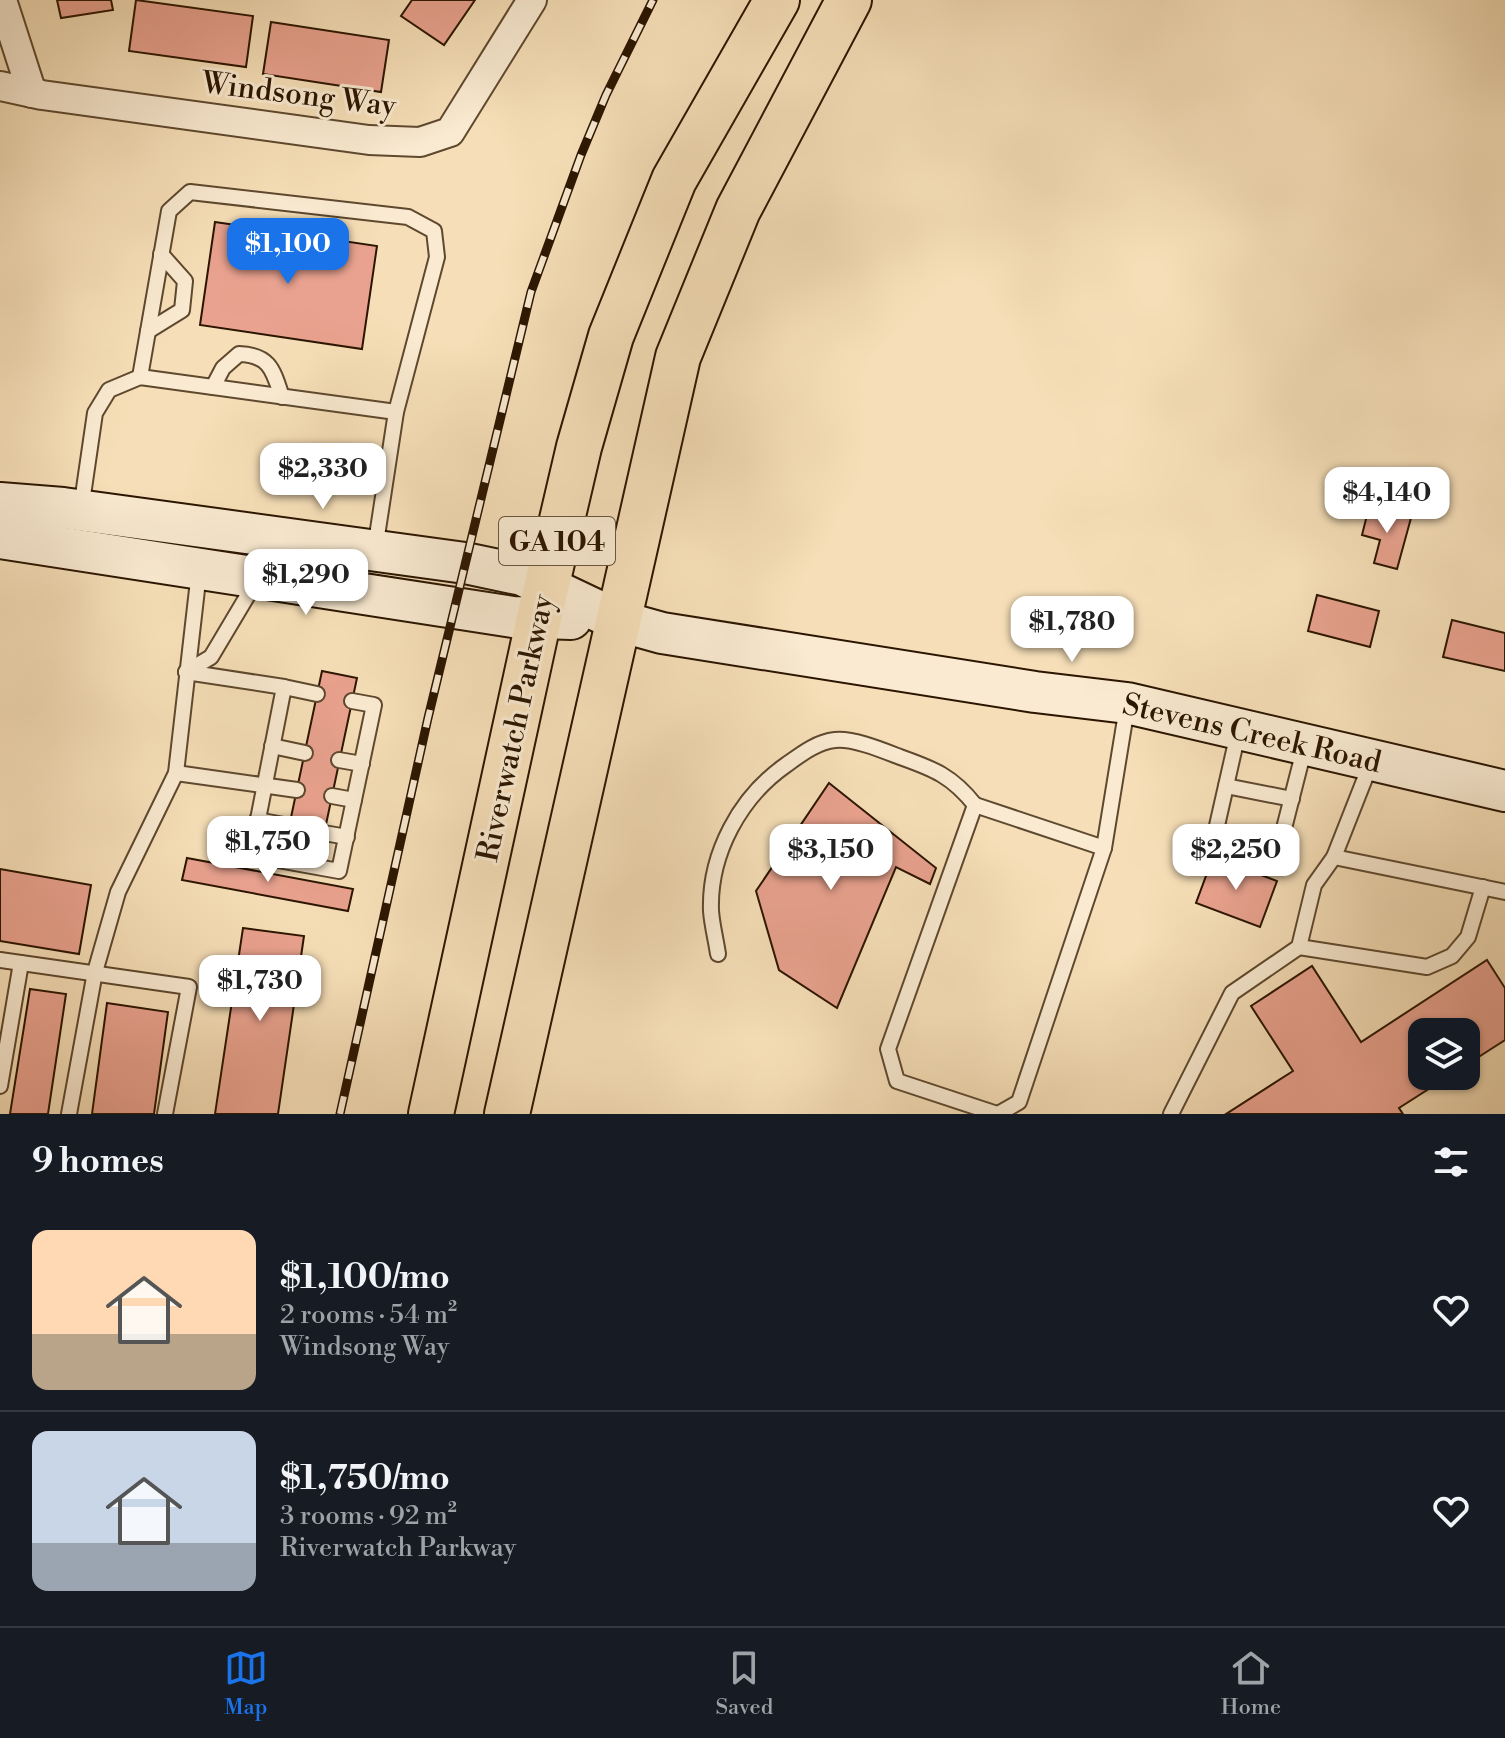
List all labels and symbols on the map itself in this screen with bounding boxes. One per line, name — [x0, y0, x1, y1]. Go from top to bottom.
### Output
street label: Windsong Way — [199, 64, 399, 126]
pin: $1,100 — [223, 218, 353, 286]
pin: $2,330 — [258, 443, 388, 511]
pin: $4,140 — [1322, 467, 1452, 535]
road number: GA 104 — [499, 517, 615, 565]
pin: $1,290 — [241, 549, 371, 617]
street label: Riverwatch Parkway — [469, 591, 563, 865]
pin: $1,780 — [1007, 596, 1137, 664]
street label: Stevens Creek Road — [1119, 686, 1385, 782]
pin: $1,750 — [203, 816, 333, 884]
pin: $3,150 — [766, 824, 896, 892]
pin: $2,250 — [1171, 824, 1301, 892]
pin: $1,730 — [195, 955, 325, 1023]

